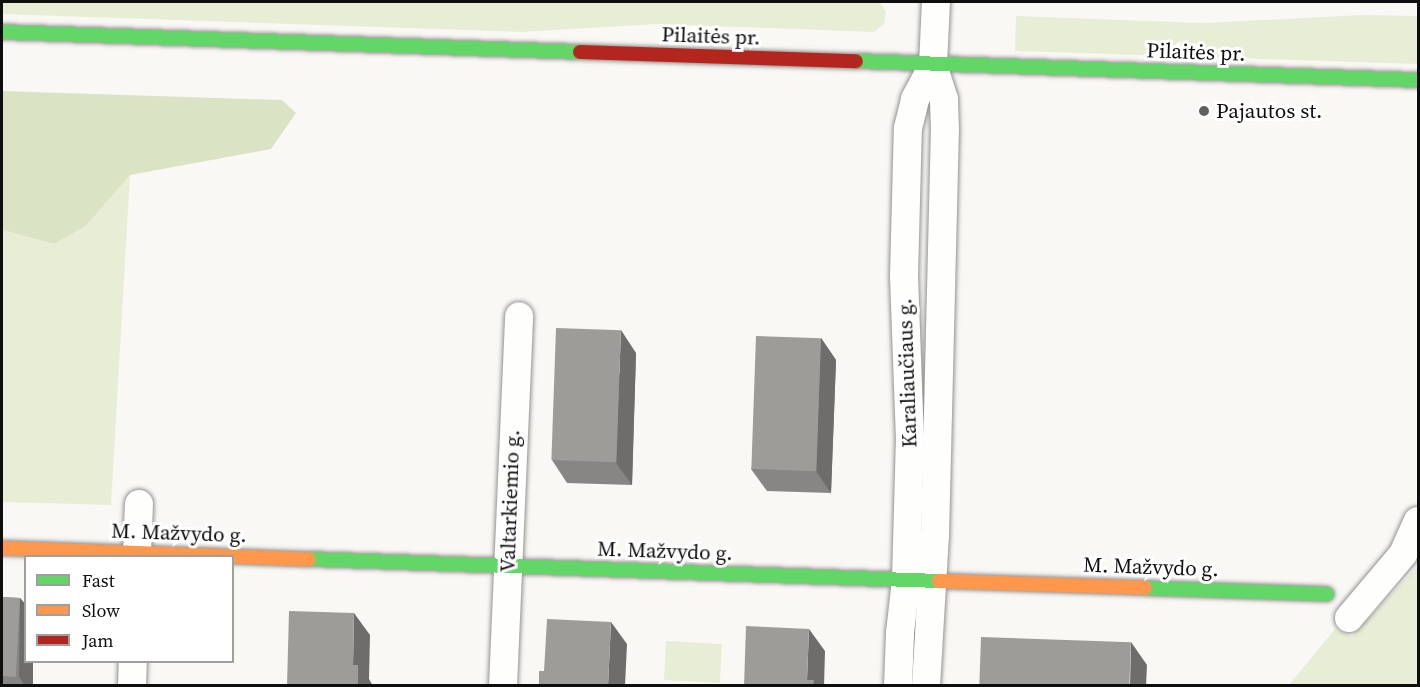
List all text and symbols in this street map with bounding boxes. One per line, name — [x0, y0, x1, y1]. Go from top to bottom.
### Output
street label: Pilaitės pr. — [661, 22, 761, 50]
street label: Pilaitės pr. — [1146, 38, 1246, 66]
place label: Pajautos st. — [1216, 98, 1322, 124]
marker: Pajautos st. — [1197, 104, 1211, 118]
street label: Karaliaučiaus g. — [892, 298, 922, 448]
street label: Valtarkiemio g. — [495, 429, 525, 573]
street label: M. Mažvydo g. — [111, 518, 247, 548]
street label: M. Mažvydo g. — [597, 536, 733, 566]
street label: M. Mažvydo g. — [1083, 552, 1219, 582]
legend — [24, 555, 234, 663]
text: Fast — [82, 568, 115, 593]
text: Slow — [82, 598, 120, 623]
text: Jam — [82, 628, 114, 653]

